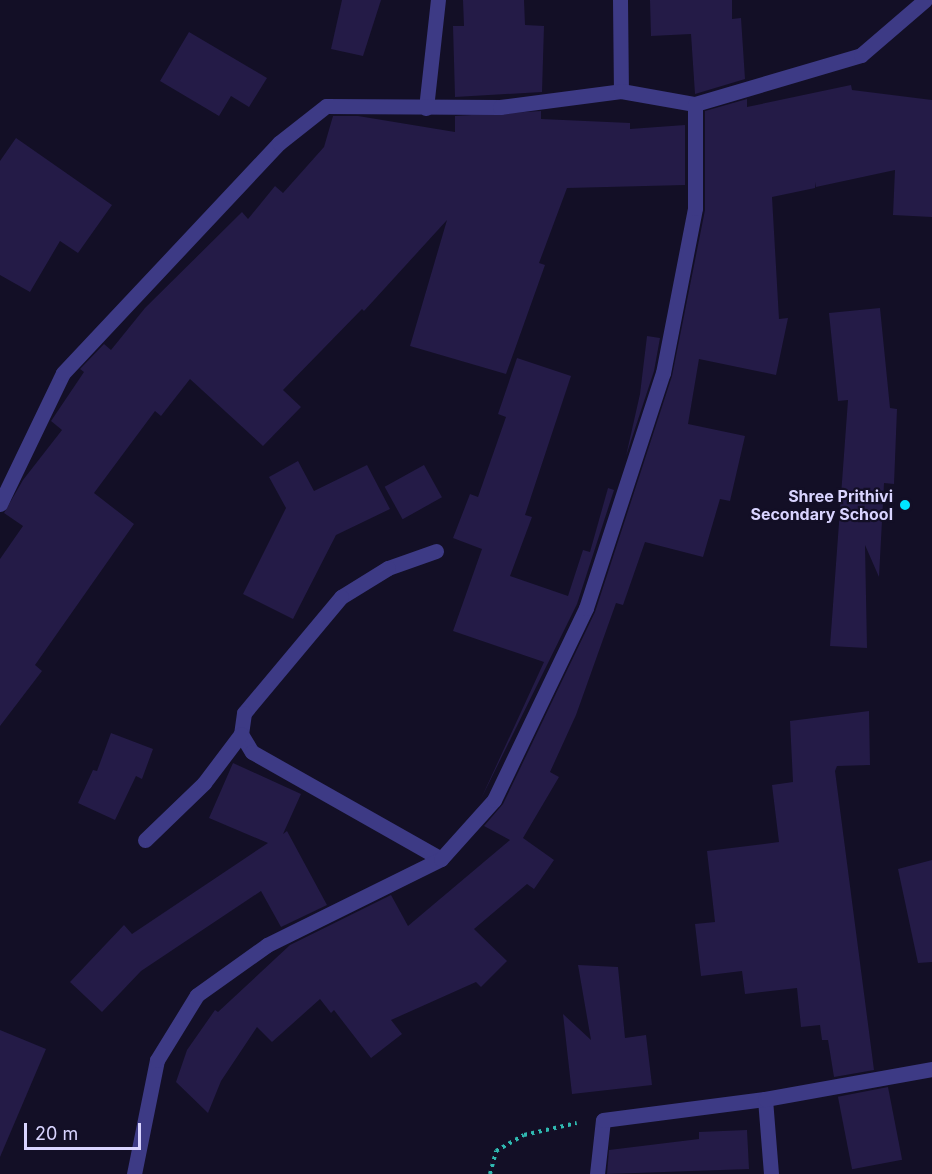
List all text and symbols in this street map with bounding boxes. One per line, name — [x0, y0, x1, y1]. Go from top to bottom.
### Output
place label: Shree Prithivi Secondary School — [750, 486, 893, 524]
marker: Shree Prithivi Secondary School — [898, 498, 912, 512]
scale bar — [27, 1111, 144, 1149]
text: 20 m — [35, 1123, 78, 1144]

